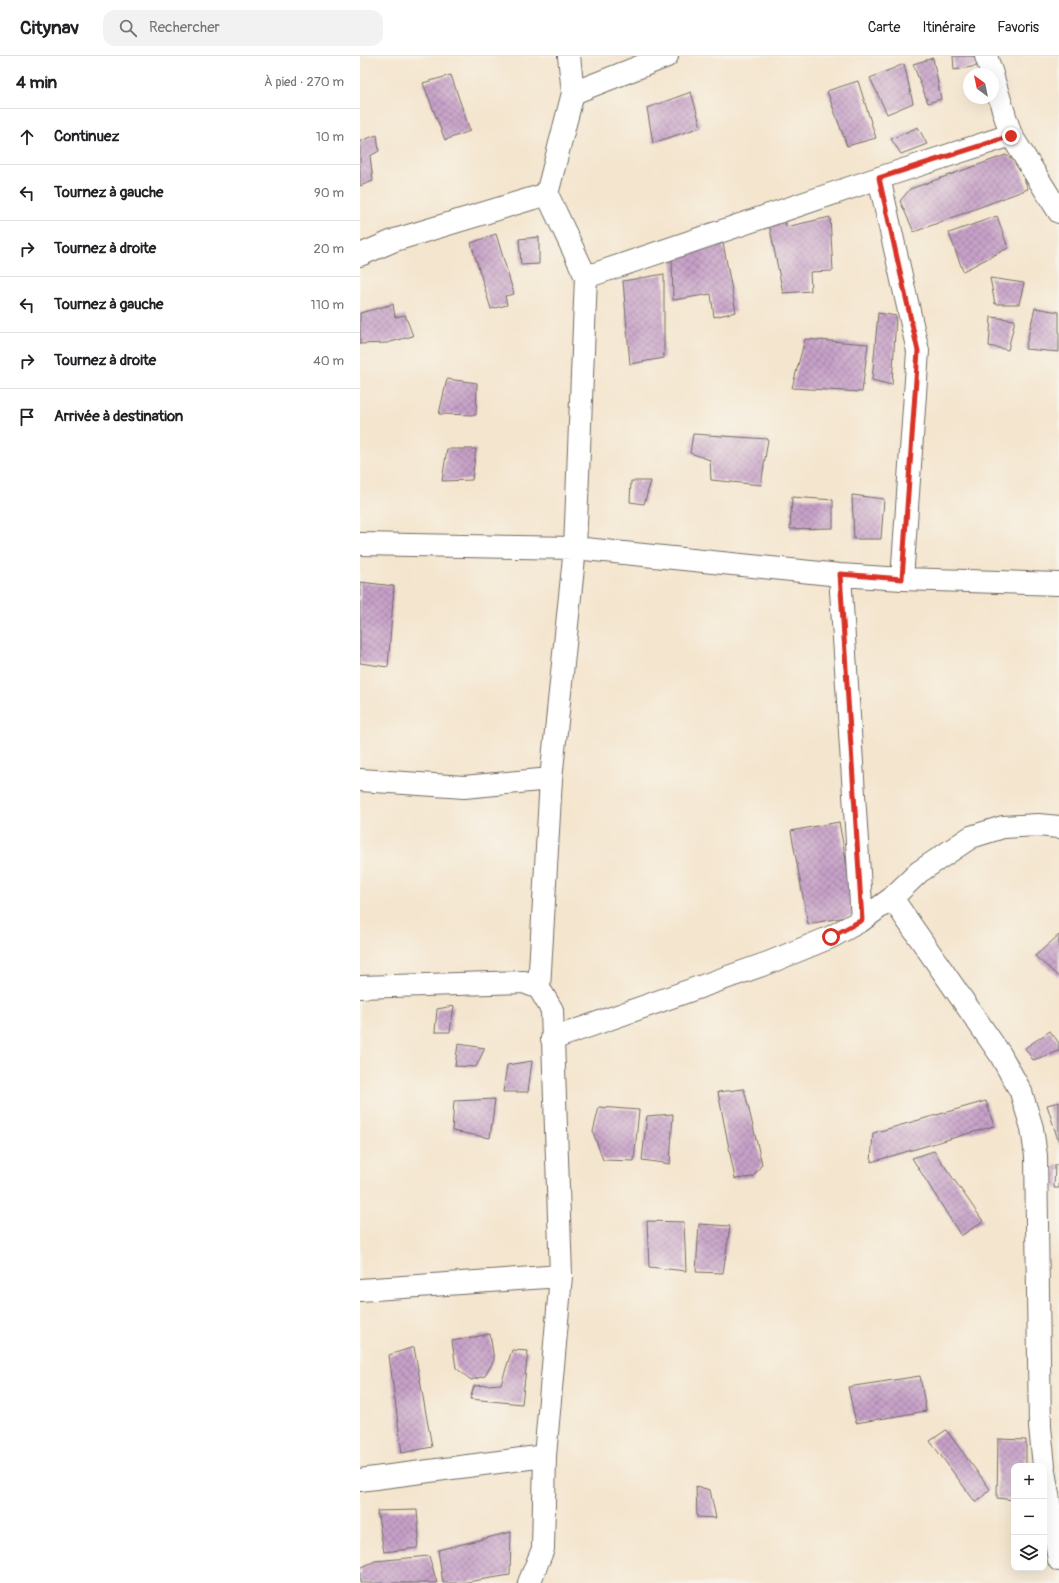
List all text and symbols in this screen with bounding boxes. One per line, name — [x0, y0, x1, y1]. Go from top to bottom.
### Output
search box — [103, 10, 383, 46]
text: Citynav — [20, 16, 79, 40]
icon: search — [117, 17, 139, 39]
text: Rechercher — [149, 18, 220, 37]
text: Carte — [868, 19, 900, 36]
text: Itinéraire — [922, 19, 975, 36]
text: Favoris — [997, 19, 1039, 36]
north arrow — [963, 68, 999, 104]
text: 4 min — [16, 72, 57, 93]
text: À pied · 270 m — [264, 74, 344, 90]
icon: ahead — [16, 126, 38, 148]
text: Continuez — [54, 127, 119, 146]
route end — [1002, 127, 1020, 145]
text: 10 m — [316, 129, 344, 145]
icon: left — [16, 182, 38, 204]
text: Tournez à gauche — [54, 183, 164, 202]
text: 90 m — [314, 185, 344, 201]
icon: right — [16, 238, 38, 260]
text: Tournez à droite — [54, 239, 156, 258]
text: 20 m — [313, 241, 344, 257]
icon: left — [16, 294, 38, 316]
text: Tournez à gauche — [54, 295, 164, 314]
text: 110 m — [311, 297, 344, 313]
icon: right — [16, 350, 38, 372]
text: Tournez à droite — [54, 351, 156, 370]
text: 40 m — [313, 353, 344, 369]
icon: arrive — [16, 406, 38, 428]
text: Arrivée à destination — [54, 407, 183, 426]
route start — [822, 928, 840, 946]
map controls — [1011, 1463, 1047, 1571]
button: + — [1011, 1463, 1047, 1499]
button: − — [1011, 1499, 1047, 1535]
button: layers — [1011, 1535, 1047, 1571]

